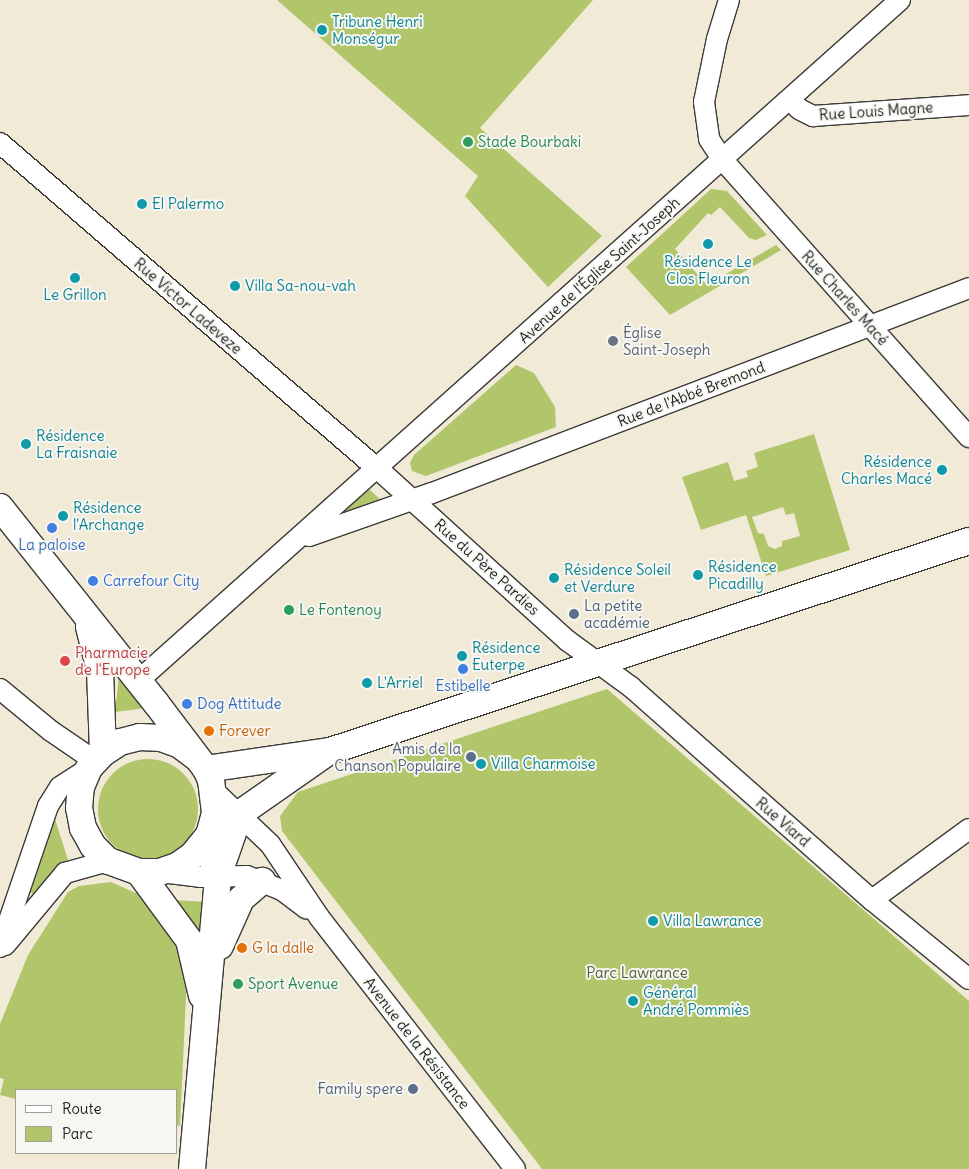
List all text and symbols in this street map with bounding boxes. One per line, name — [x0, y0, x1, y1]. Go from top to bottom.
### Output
place label: Tribune Henri Monségur — [332, 12, 423, 47]
marker: Tribune Henri Monségur — [316, 24, 328, 36]
street label: Rue Louis Magne — [818, 98, 934, 124]
place label: Stade Bourbaki — [478, 133, 581, 151]
marker: Stade Bourbaki — [462, 136, 474, 148]
street label: Avenue de l'Église Saint-Joseph — [515, 193, 683, 347]
place label: El Palermo — [152, 195, 224, 213]
marker: El Palermo — [136, 198, 148, 210]
marker: Résidence Le Clos Fleuron — [702, 238, 714, 250]
street label: Rue Charles Macé — [798, 247, 892, 349]
place label: Résidence Le Clos Fleuron — [664, 252, 752, 287]
street label: Rue Victor Ladeveze — [130, 254, 246, 358]
marker: Le Grillon — [69, 272, 81, 284]
place label: Villa Sa-nou-vah — [245, 277, 356, 295]
marker: Villa Sa-nou-vah — [229, 280, 241, 292]
place label: Le Grillon — [43, 286, 107, 304]
place label: Église Saint-Joseph — [623, 323, 710, 358]
marker: Église Saint-Joseph — [607, 335, 619, 347]
street label: Rue de l'Abbé Bremond — [615, 358, 767, 430]
place label: Résidence La Fraisnaie — [36, 426, 117, 461]
marker: Résidence La Fraisnaie — [20, 438, 32, 450]
place label: Résidence Charles Macé — [841, 452, 932, 487]
marker: Résidence Charles Macé — [936, 464, 948, 476]
place label: Résidence l'Archange — [73, 498, 144, 533]
marker: Résidence l'Archange — [57, 510, 69, 522]
street label: Rue du Père Pardies — [431, 515, 543, 619]
marker: La paloise — [46, 522, 58, 534]
place label: La paloise — [18, 536, 86, 554]
place label: Résidence Picadilly — [708, 557, 776, 592]
place label: Résidence Soleil et Verdure — [564, 560, 671, 595]
marker: Résidence Picadilly — [692, 569, 704, 581]
place label: Carrefour City — [103, 572, 200, 590]
marker: Résidence Soleil et Verdure — [548, 572, 560, 584]
marker: Carrefour City — [87, 575, 99, 587]
place label: La petite académie — [584, 596, 650, 631]
place label: Le Fontenoy — [299, 601, 382, 619]
marker: Le Fontenoy — [283, 604, 295, 616]
marker: La petite académie — [568, 608, 580, 620]
place label: Résidence Euterpe — [472, 638, 540, 673]
place label: Pharmacie de l'Europe — [75, 643, 150, 678]
marker: Résidence Euterpe — [456, 650, 468, 662]
marker: Pharmacie de l'Europe — [59, 655, 71, 667]
marker: Estibelle — [457, 663, 469, 675]
place label: L'Arriel — [377, 674, 423, 692]
marker: L'Arriel — [361, 677, 373, 689]
place label: Estibelle — [435, 677, 491, 695]
place label: Dog Attitude — [197, 695, 282, 713]
marker: Dog Attitude — [181, 698, 193, 710]
place label: Forever — [219, 722, 270, 740]
marker: Forever — [203, 725, 215, 737]
place label: Amis de la Chanson Populaire — [334, 739, 461, 774]
marker: Amis de la Chanson Populaire — [465, 751, 477, 763]
place label: Villa Charmoise — [491, 755, 596, 773]
marker: Villa Charmoise — [475, 758, 487, 770]
street label: Rue Viard — [752, 794, 814, 850]
place label: Villa Lawrance — [663, 912, 762, 930]
marker: Villa Lawrance — [647, 915, 659, 927]
place label: G la dalle — [252, 939, 314, 957]
marker: G la dalle — [236, 942, 248, 954]
park label: Parc Lawrance — [586, 964, 688, 982]
street label: Avenue de la Résistance — [360, 974, 474, 1112]
place label: Sport Avenue — [248, 975, 338, 993]
marker: Sport Avenue — [232, 978, 244, 990]
place label: Général André Pommiès — [643, 983, 749, 1018]
marker: Général André Pommiès — [627, 995, 639, 1007]
place label: Family spere — [317, 1080, 403, 1098]
marker: Family spere — [407, 1083, 419, 1095]
legend — [15, 1089, 178, 1154]
text: Route — [62, 1099, 102, 1118]
text: Parc — [62, 1124, 93, 1143]

